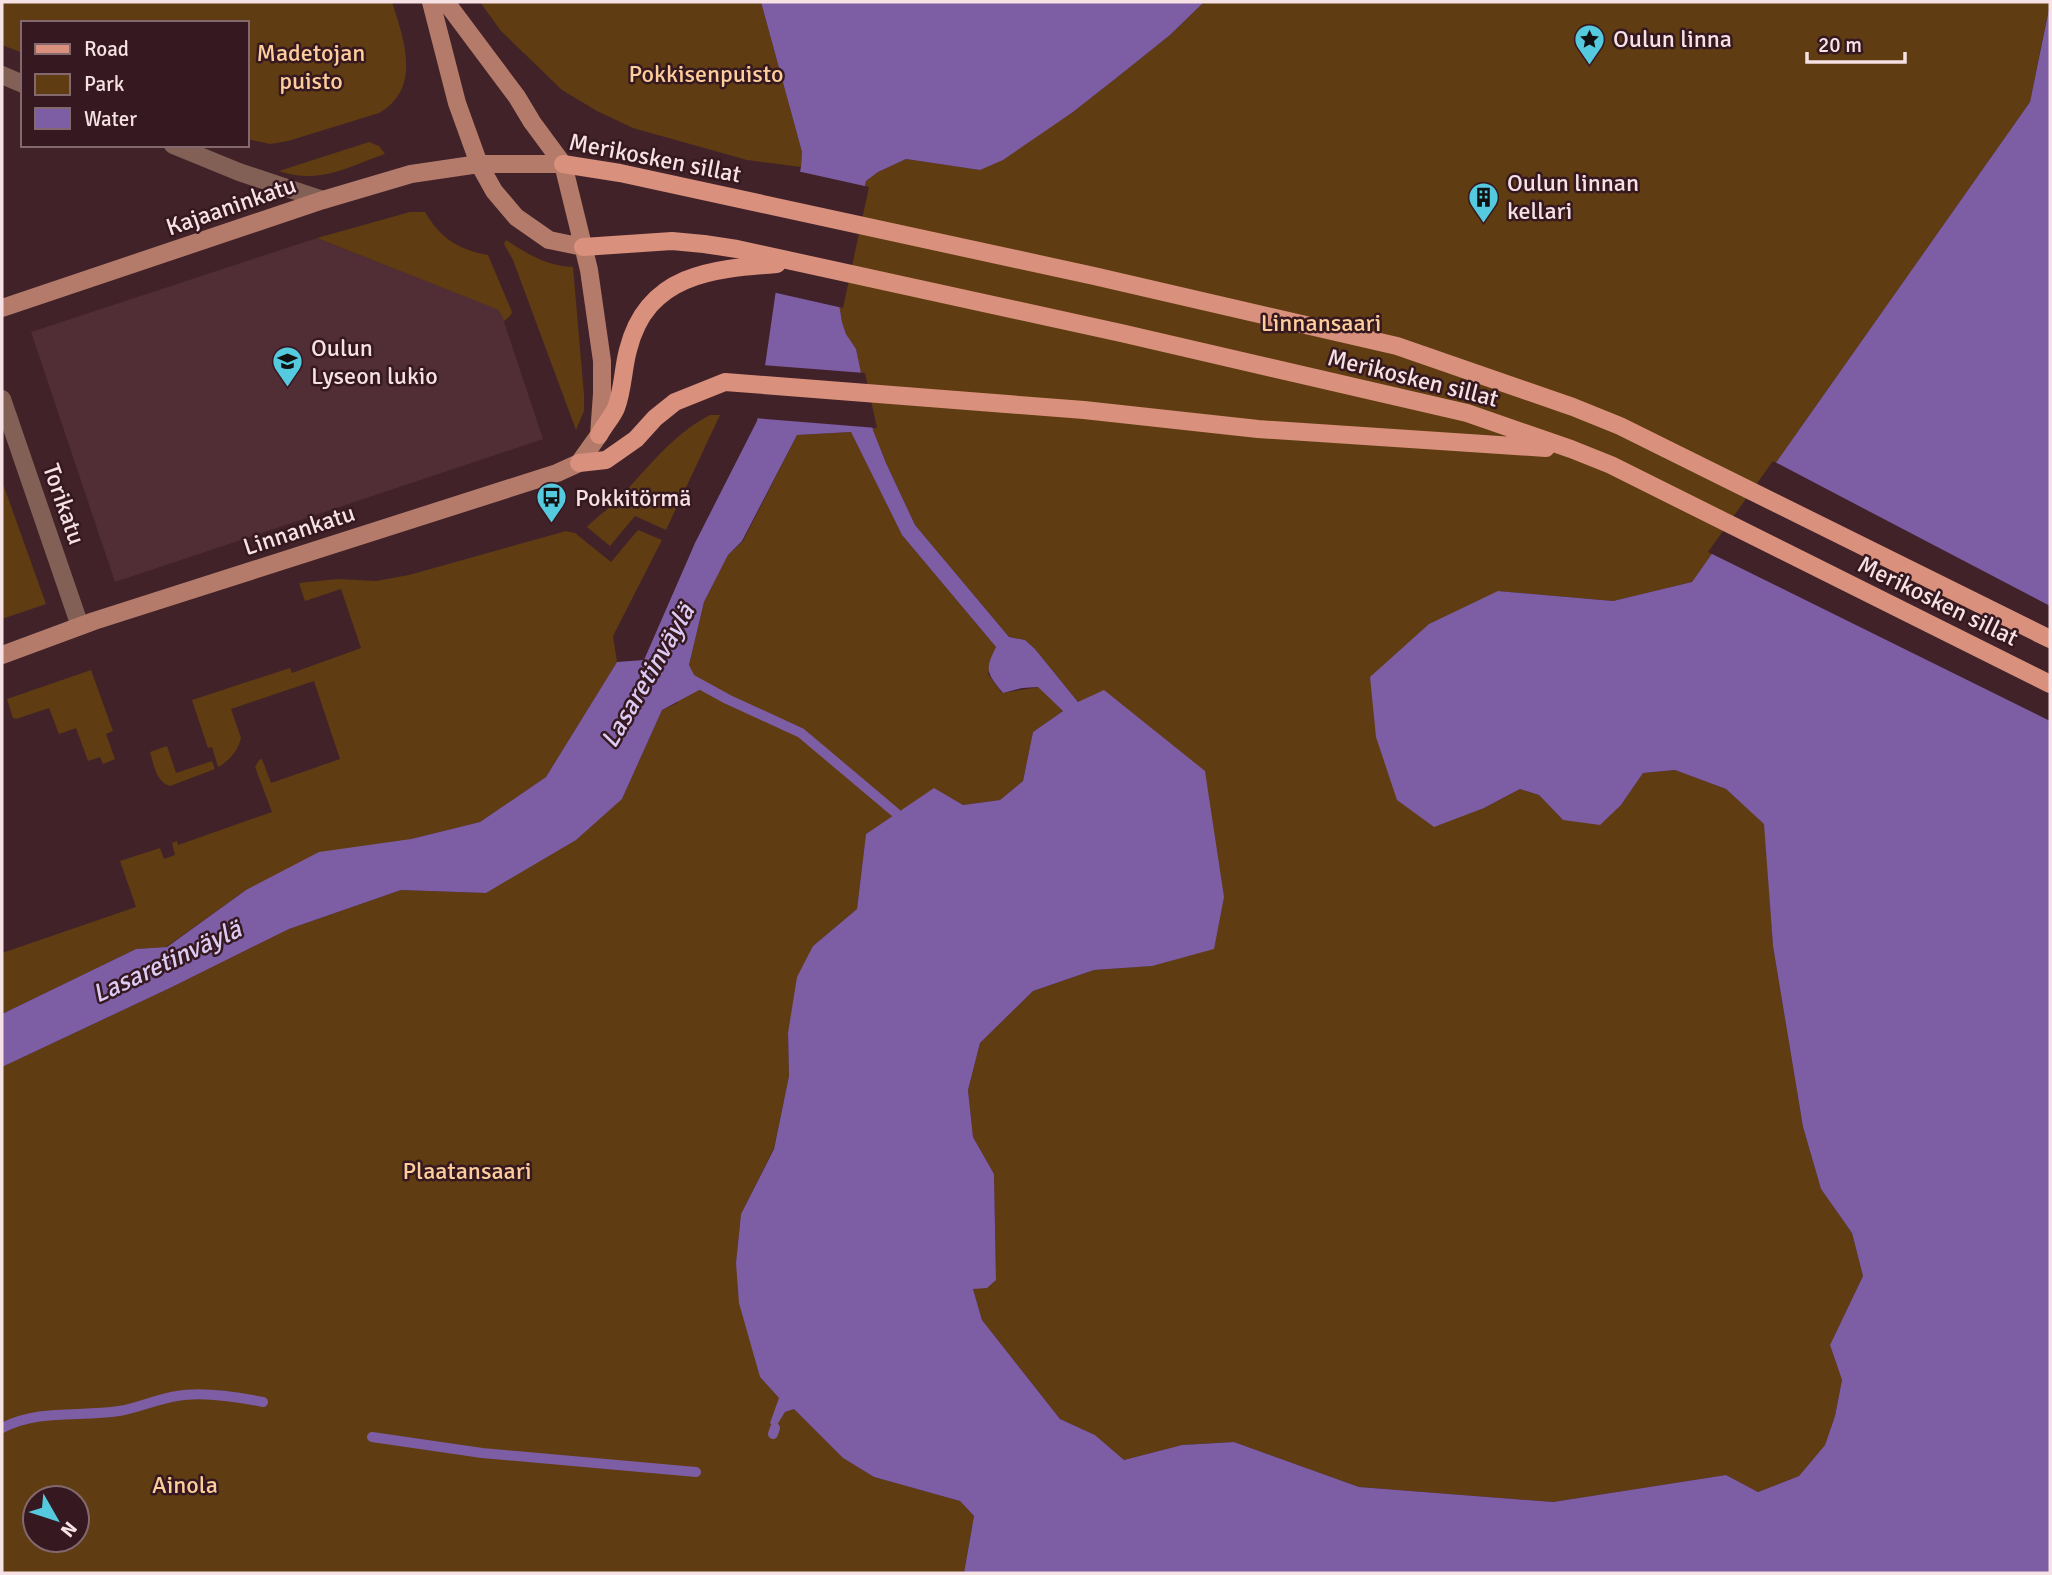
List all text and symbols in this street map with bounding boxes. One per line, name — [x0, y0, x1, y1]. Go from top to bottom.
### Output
legend — [21, 21, 248, 147]
scale bar — [1807, 21, 1905, 65]
place icon: Oulun linna — [1573, 22, 1607, 66]
place label: Oulun linna — [1613, 24, 1732, 54]
text: 20 m — [1818, 32, 1862, 58]
text: Road — [84, 36, 129, 62]
park label: Madetojan puisto — [257, 38, 365, 96]
park label: Pokkisenpuisto — [629, 59, 783, 89]
text: Park — [84, 71, 125, 97]
text: Water — [84, 106, 137, 132]
street label: Merikosken sillat — [566, 127, 744, 189]
place label: Oulun linnan kellari — [1507, 168, 1639, 226]
street label: Kajaaninkatu — [162, 170, 300, 242]
building icon: Oulun linnan kellari — [1467, 180, 1501, 224]
park label: Linnansaari — [1261, 308, 1381, 338]
place label: Oulun Lyseon lukio — [311, 333, 438, 391]
street label: Merikosken sillat — [1325, 342, 1501, 414]
school or university icon: Oulun Lyseon lukio — [271, 345, 305, 389]
street label: Torikatu — [36, 460, 92, 548]
bus stop icon: Pokkitörmä — [535, 481, 569, 525]
place label: Pokkitörmä — [575, 483, 692, 513]
street label: Linnankatu — [239, 498, 359, 562]
street label: Merikosken sillat — [1853, 549, 2023, 653]
water label: Lasaretinväylä — [594, 597, 703, 754]
water label: Lasaretinväylä — [87, 913, 248, 1011]
park label: Plaatansaari — [402, 1156, 532, 1186]
park label: Ainola — [152, 1470, 218, 1500]
north arrow — [21, 1484, 91, 1554]
text: N — [55, 1516, 82, 1542]

